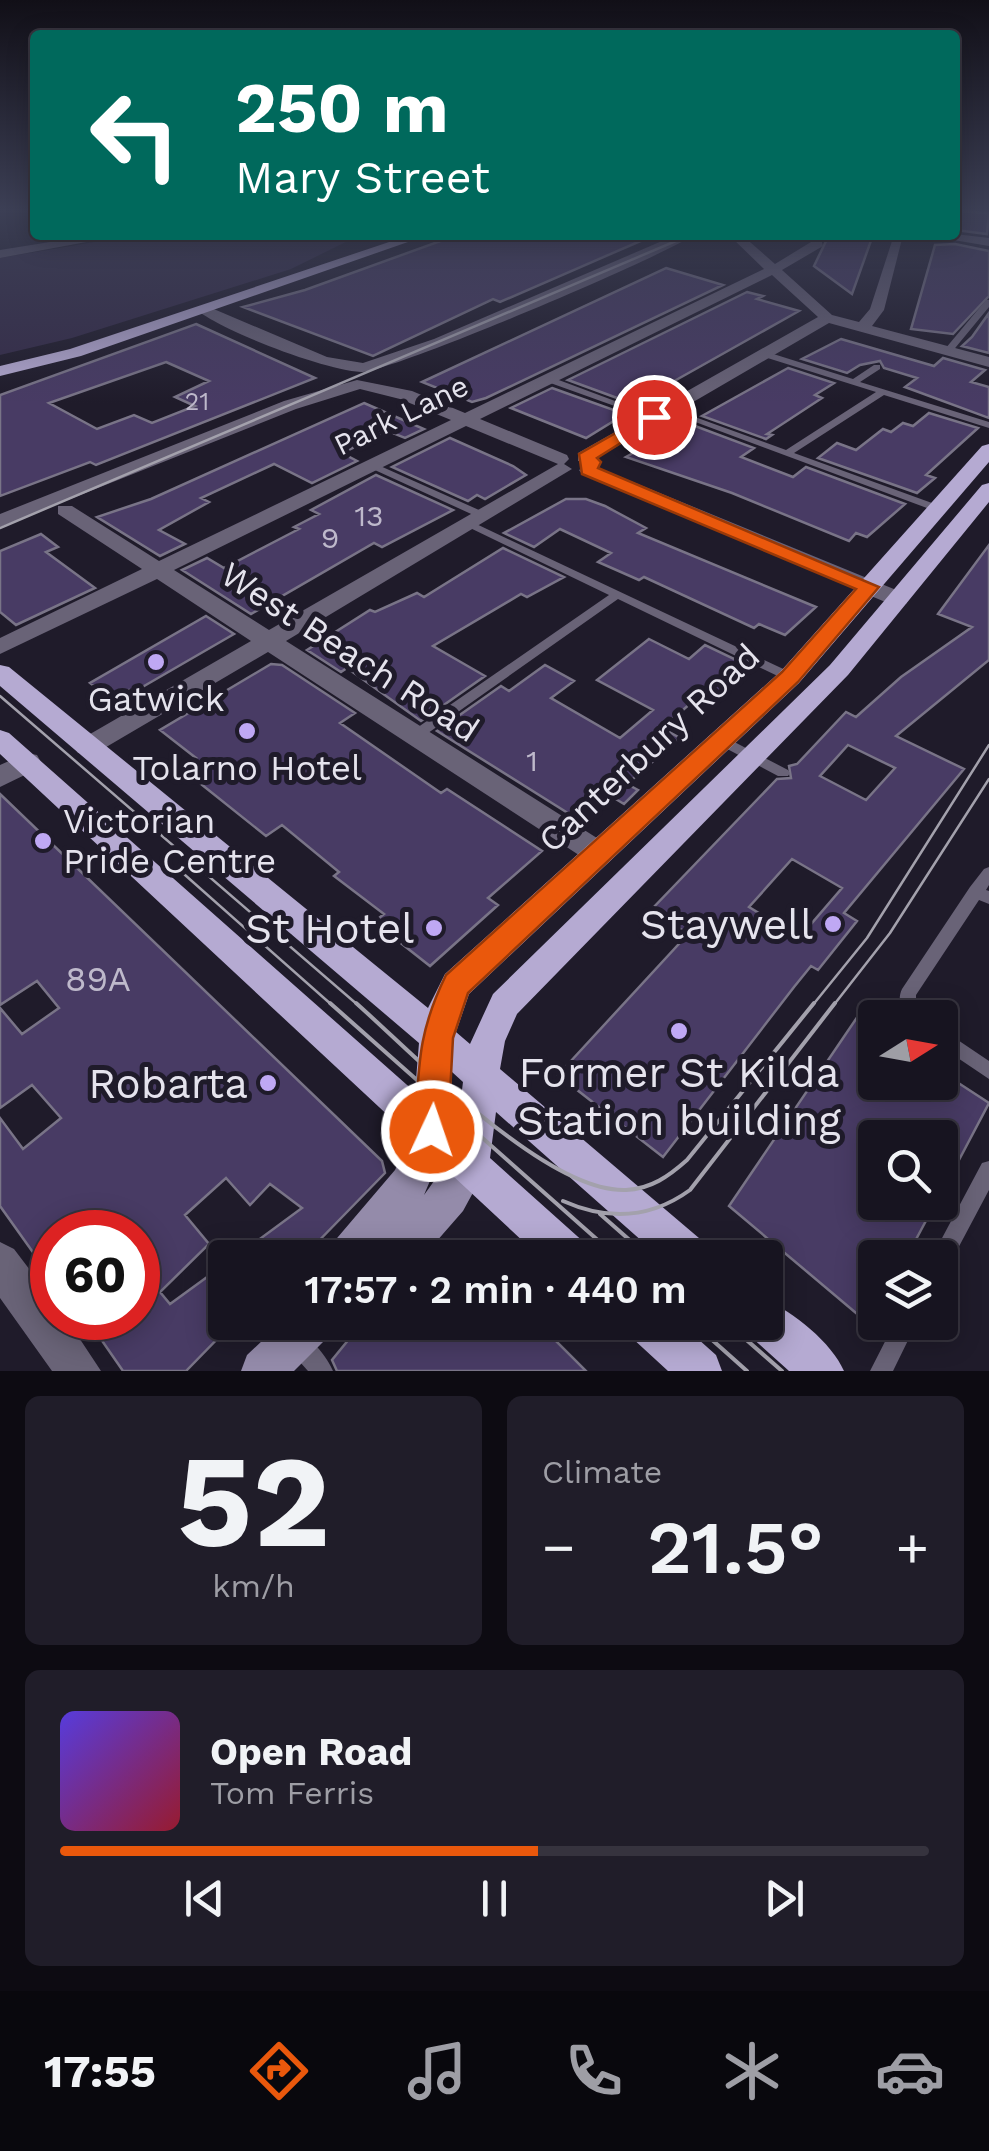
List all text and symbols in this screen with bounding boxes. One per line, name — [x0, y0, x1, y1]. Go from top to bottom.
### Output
text: 250 m — [235, 67, 449, 149]
icon: left — [70, 70, 200, 200]
text: Mary Street — [235, 151, 490, 204]
street label: Park Lane — [328, 368, 474, 462]
pin — [612, 375, 697, 460]
house number: 21 — [185, 387, 209, 416]
icon: arrive — [627, 390, 682, 445]
house number: 13 — [354, 498, 384, 533]
house number: 9 — [321, 520, 339, 555]
street label: West Beach Road — [213, 553, 487, 751]
street label: Canterbury Road — [530, 635, 768, 861]
marker: Gatwick — [145, 651, 167, 673]
place label: Gatwick — [87, 678, 225, 720]
marker: Tolarno Hotel — [236, 720, 258, 742]
house number: 1 — [526, 743, 538, 778]
place label: Tolarno Hotel — [132, 747, 362, 789]
place label: Victorian Pride Centre — [63, 800, 276, 882]
marker: Victorian Pride Centre — [32, 830, 54, 852]
place label: Staywell — [640, 900, 813, 949]
place label: St Hotel — [245, 904, 414, 953]
marker: Staywell — [822, 913, 844, 935]
marker: St Hotel — [423, 917, 445, 939]
house number: 89A — [65, 958, 131, 1000]
north arrow — [858, 1000, 958, 1100]
map controls — [858, 1000, 958, 1340]
marker: Former St Kilda Station building — [668, 1020, 690, 1042]
place label: Former St Kilda Station building — [517, 1048, 842, 1145]
place label: Robarta — [88, 1059, 248, 1108]
marker: Robarta — [257, 1072, 279, 1094]
position arrow — [380, 1079, 484, 1183]
button: search — [858, 1120, 958, 1220]
speed limit sign: 60 — [30, 1210, 160, 1340]
button: layers — [858, 1240, 958, 1340]
text: 17:57 · 2 min · 440 m — [304, 1268, 687, 1312]
text: 52 — [177, 1425, 330, 1578]
text: Climate — [542, 1453, 662, 1491]
text: 21.5° — [647, 1503, 824, 1591]
text: − — [542, 1515, 575, 1579]
text: + — [896, 1515, 929, 1579]
text: km/h — [212, 1567, 295, 1605]
text: Open Road — [210, 1730, 412, 1774]
text: Tom Ferris — [210, 1774, 374, 1812]
icon: previous — [177, 1871, 232, 1926]
icon: pause — [467, 1871, 522, 1926]
icon: next — [757, 1871, 812, 1926]
icon: directions — [244, 2036, 314, 2106]
icon: music — [402, 2036, 472, 2106]
icon: phone — [559, 2036, 629, 2106]
icon: climate — [717, 2036, 787, 2106]
icon: car — [875, 2036, 945, 2106]
text: 17:55 — [44, 2045, 156, 2098]

